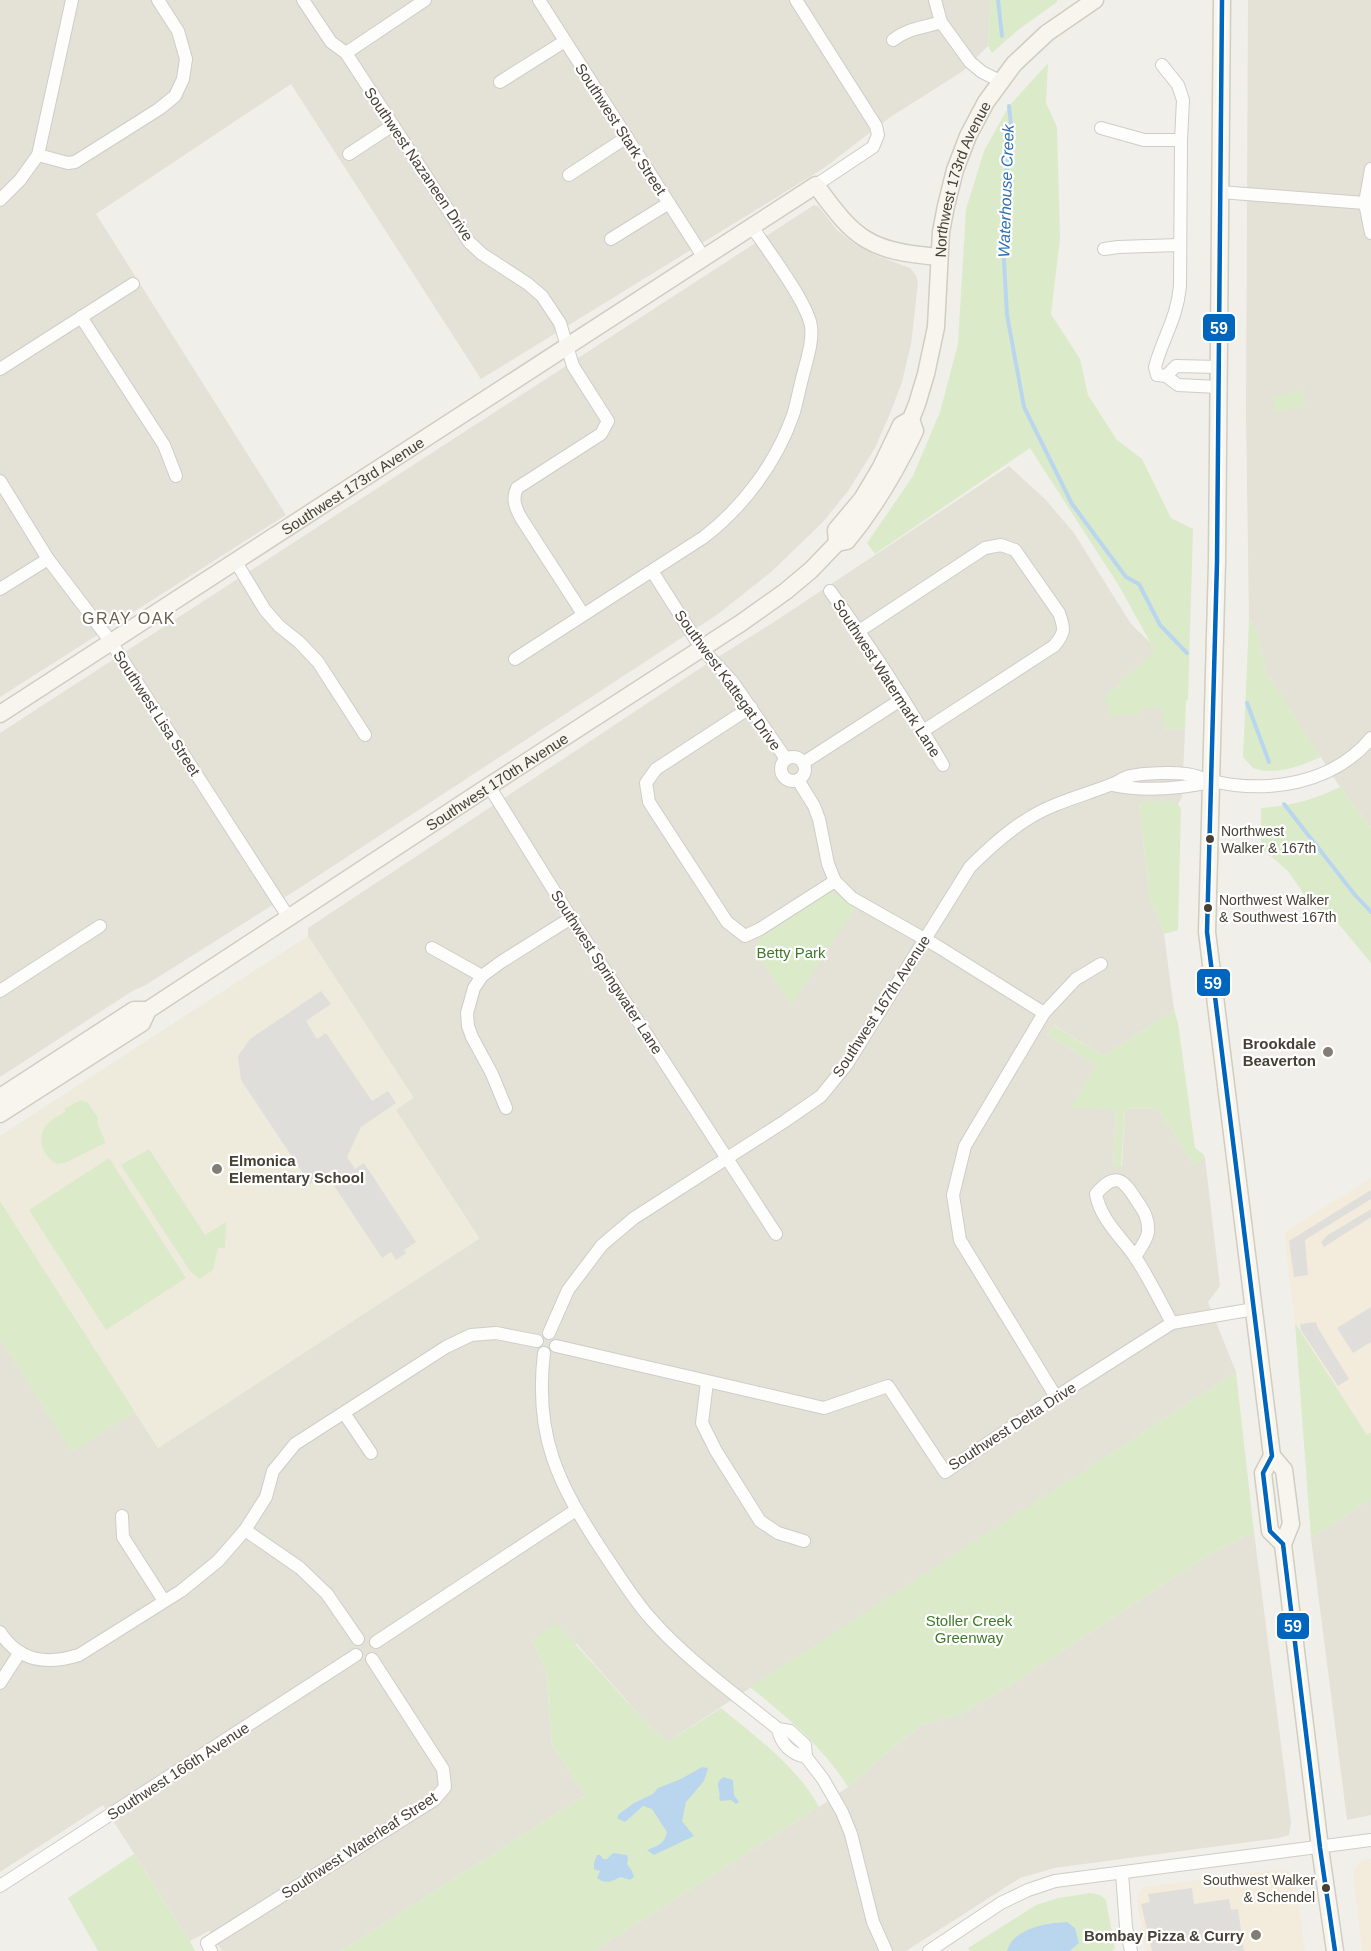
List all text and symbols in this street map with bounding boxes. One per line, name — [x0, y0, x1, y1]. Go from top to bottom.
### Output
street label: Southwest Stark Street — [572, 60, 670, 199]
street label: Southwest Nazaneen Drive — [361, 84, 477, 244]
street label: Northwest 173rd Avenue — [931, 98, 994, 258]
water label: Waterhouse Creek — [995, 123, 1017, 258]
line badge: 59 — [1202, 313, 1236, 342]
text: 59 — [1210, 320, 1228, 337]
street label: Southwest 173rd Avenue — [278, 433, 427, 538]
street label: Southwest Watermark Lane — [830, 596, 944, 760]
street label: Southwest Kattegat Drive — [671, 607, 785, 753]
district label: GRAY OAK — [82, 610, 176, 627]
street label: Southwest Lisa Street — [110, 647, 204, 780]
street label: Southwest 170th Avenue — [423, 729, 571, 834]
place label: Northwest Walker & 167th — [1221, 823, 1316, 856]
marker: Northwest Walker & 167th — [1204, 833, 1216, 845]
street label: Southwest Springwater Lane — [548, 887, 666, 1057]
place label: Northwest Walker & Southwest 167th — [1219, 892, 1337, 925]
marker: Northwest Walker & Southwest 167th — [1202, 902, 1214, 914]
street label: Southwest 167th Avenue — [829, 932, 933, 1080]
park label: Betty Park — [756, 944, 826, 961]
line badge: 59 — [1196, 968, 1231, 997]
text: 59 — [1204, 975, 1222, 992]
place label: Brookdale Beaverton — [1243, 1035, 1316, 1069]
marker: Brookdale Beaverton — [1321, 1045, 1335, 1059]
place label: Elmonica Elementary School — [229, 1152, 364, 1186]
marker: Elmonica Elementary School — [210, 1162, 224, 1176]
street label: Southwest Delta Drive — [945, 1378, 1079, 1474]
park label: Stoller Creek Greenway — [926, 1612, 1013, 1646]
line badge: 59 — [1276, 1612, 1310, 1640]
text: 59 — [1284, 1618, 1302, 1635]
street label: Southwest 166th Avenue — [104, 1719, 252, 1823]
street label: Southwest Waterleaf Street — [278, 1788, 441, 1902]
place label: Southwest Walker & Schendel — [1203, 1872, 1315, 1905]
marker: Southwest Walker & Schendel — [1320, 1882, 1332, 1894]
place label: Bombay Pizza & Curry — [1084, 1927, 1245, 1944]
marker: Bombay Pizza & Curry — [1249, 1928, 1263, 1942]

